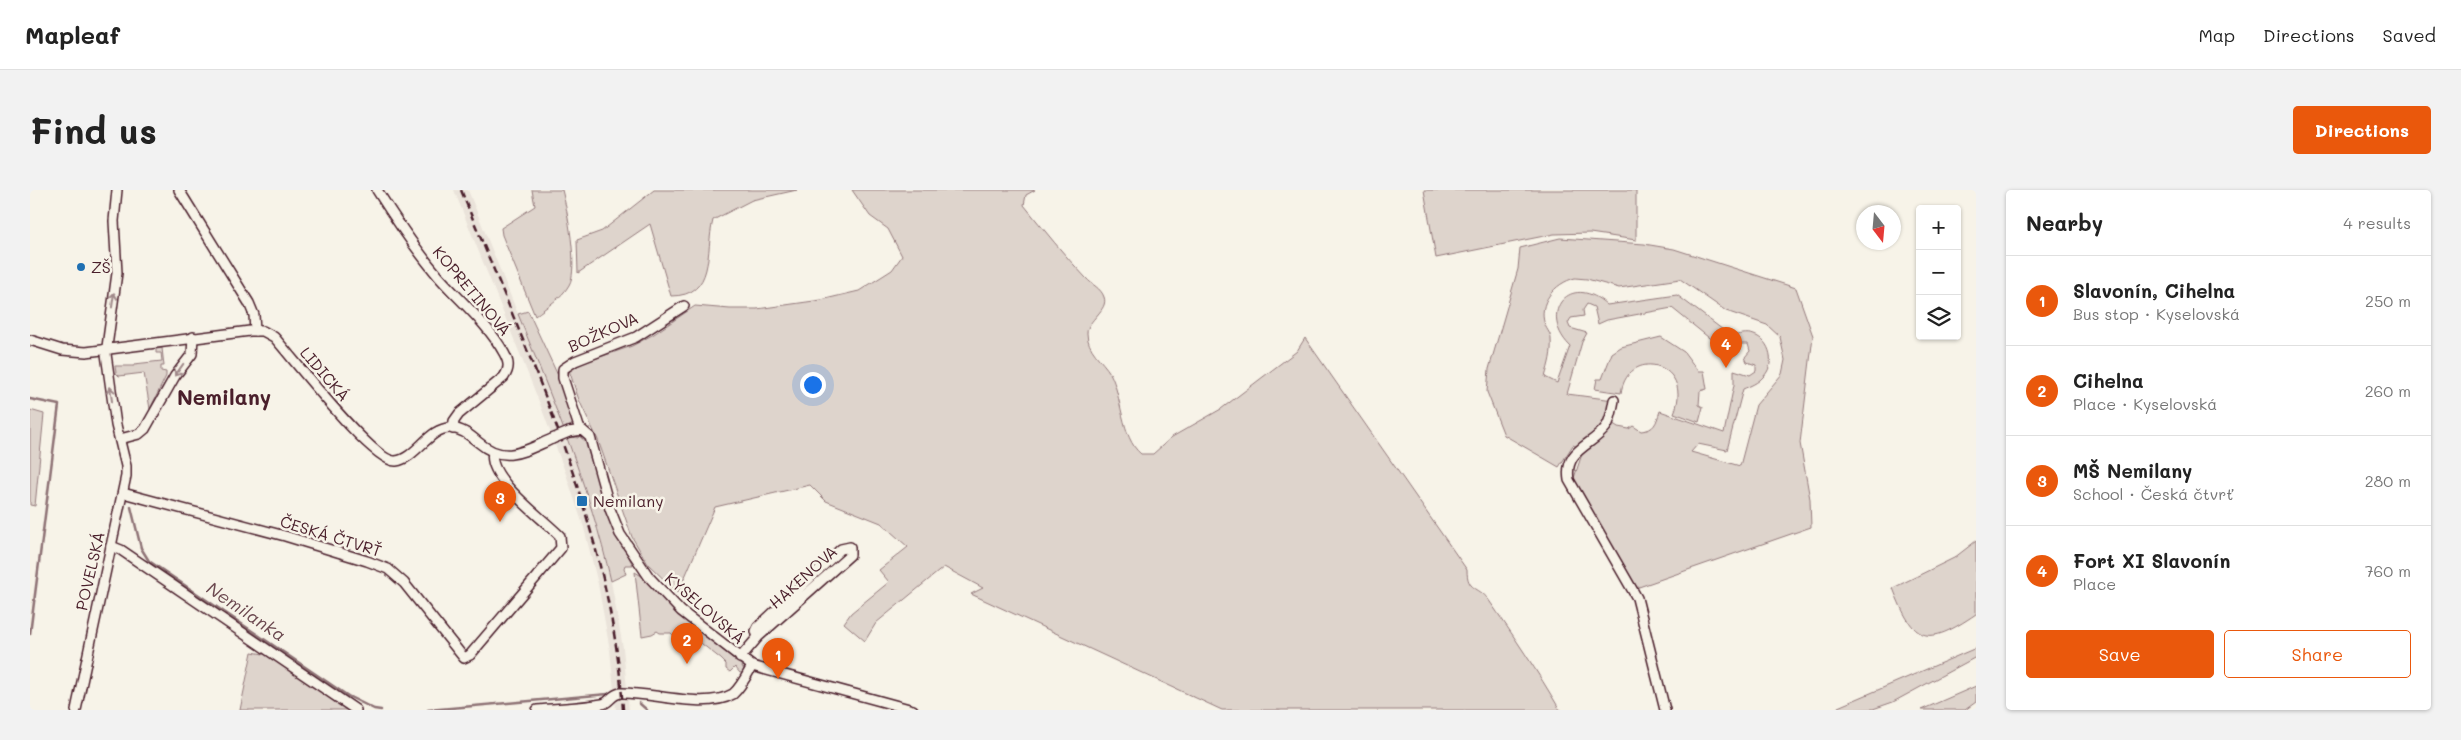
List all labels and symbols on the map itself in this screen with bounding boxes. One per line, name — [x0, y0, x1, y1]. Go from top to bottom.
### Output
north arrow — [1856, 205, 1901, 250]
street label: KOPRETINOVÁ — [429, 241, 516, 340]
place label: ZŠ — [91, 256, 111, 277]
marker: ZŠ — [75, 261, 87, 273]
one-way arrow — [109, 293, 119, 309]
street label: BOŽKOVA — [564, 307, 641, 356]
pin: 4 — [1710, 327, 1742, 368]
street label: LIDICKÁ — [296, 342, 355, 405]
one-way arrow — [174, 363, 184, 377]
your location — [800, 372, 826, 398]
district label: Nemilany — [177, 383, 271, 411]
one-way arrow — [106, 386, 116, 402]
pin: 3 — [484, 481, 516, 522]
place label: Nemilany — [593, 490, 664, 511]
marker: Nemilany — [575, 494, 589, 508]
street label: ČESKÁ ČTVRŤ — [278, 510, 385, 561]
street label: POVELSKÁ — [70, 529, 109, 612]
street label: HAKENOVA — [764, 540, 841, 613]
street label: KYSELOVSKÁ — [661, 567, 750, 648]
water label: Nemilanka — [202, 576, 291, 646]
pin: 2 — [671, 623, 703, 664]
pin: 1 — [762, 638, 794, 679]

